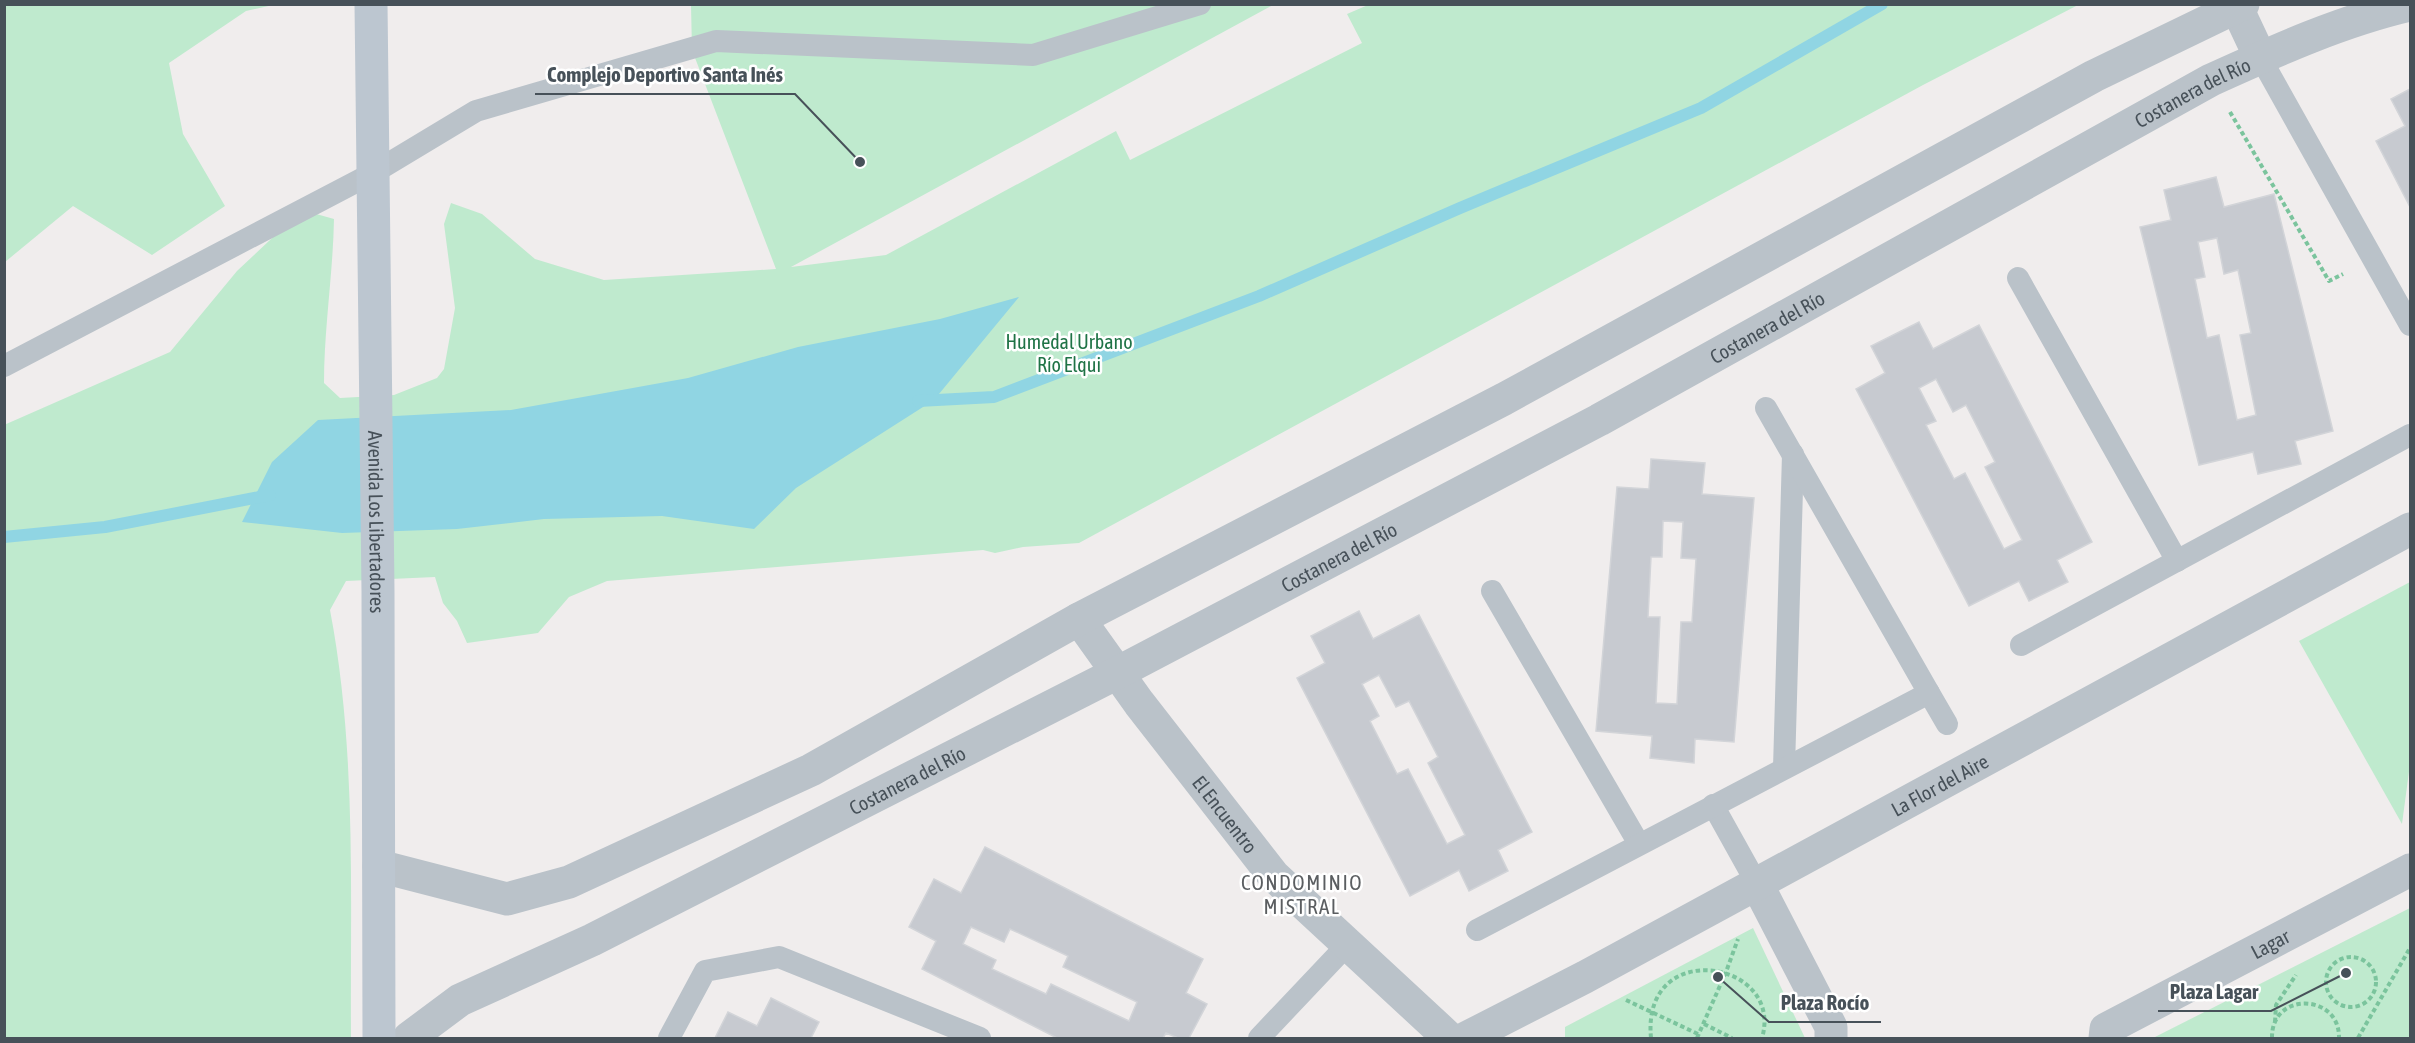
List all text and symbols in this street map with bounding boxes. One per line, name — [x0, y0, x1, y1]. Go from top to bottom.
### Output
street label: Costanera del Río — [2130, 52, 2254, 132]
callout: Complejo Deportivo Santa Inés — [535, 55, 795, 94]
text: Complejo Deportivo Santa Inés — [547, 62, 784, 86]
street label: Costanera del Río — [1706, 286, 1828, 368]
park label: Humedal Urbano Río Elqui — [1005, 330, 1133, 376]
street label: Avenida Los Libertadores — [365, 431, 390, 613]
street label: Costanera del Río — [1277, 517, 1401, 596]
street label: Costanera del Río — [845, 741, 969, 819]
street label: La Flor del Aire — [1887, 749, 1992, 820]
street label: El Encuentro — [1188, 771, 1263, 857]
district label: CONDOMINIO MISTRAL — [1241, 870, 1363, 918]
street label: Lagar — [2247, 923, 2294, 963]
callout: Plaza Lagar — [2158, 972, 2271, 1011]
text: Plaza Lagar — [2170, 979, 2259, 1003]
callout: Plaza Rocío — [1769, 983, 1881, 1022]
text: Plaza Rocío — [1781, 990, 1869, 1014]

